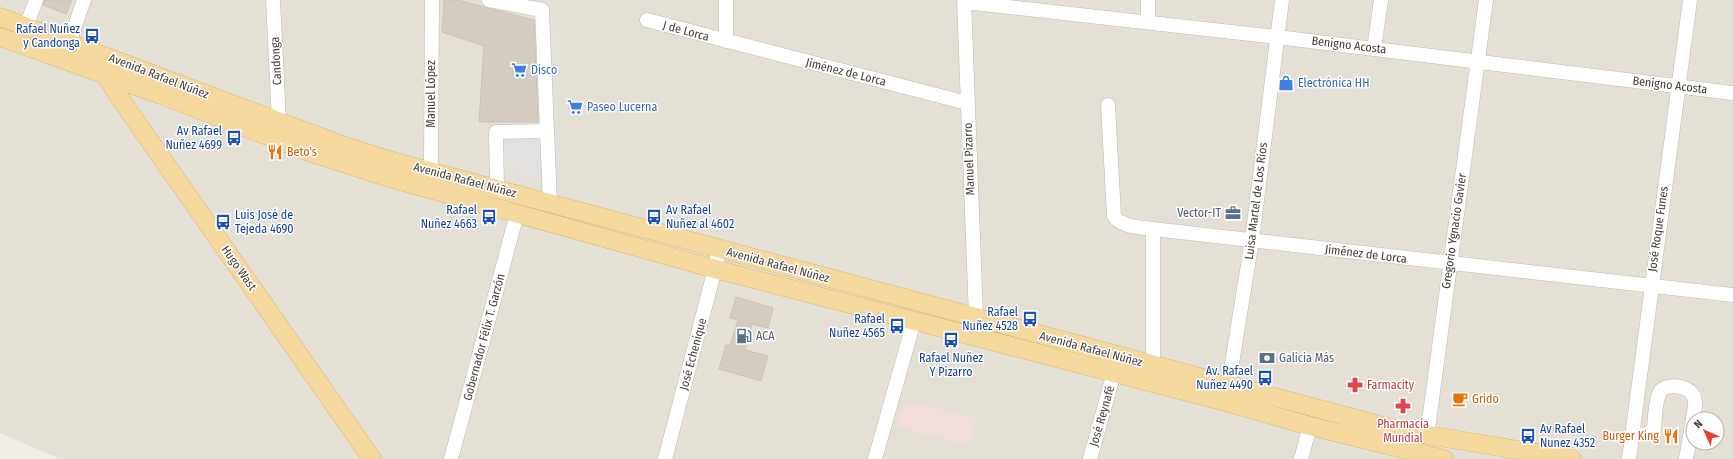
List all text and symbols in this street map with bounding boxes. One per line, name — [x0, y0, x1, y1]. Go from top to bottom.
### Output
street label: J de Lorca — [661, 18, 711, 44]
place label: Rafael Nuñez y Candonga — [16, 22, 80, 50]
bus stop icon: Rafael Nuñez y Candonga — [83, 27, 101, 45]
street label: Benigno Acosta — [1311, 33, 1387, 57]
street label: Candonga — [268, 36, 284, 86]
street label: Avenida Rafael Núñez — [107, 50, 211, 102]
street label: Jiménez de Lorca — [804, 55, 888, 89]
street label: Manuel López — [424, 60, 438, 128]
supermarket icon: Disco — [510, 61, 528, 79]
place label: Disco — [531, 63, 557, 77]
street label: Benigno Acosta — [1632, 73, 1708, 97]
shop icon: Electrónica HH — [1277, 74, 1295, 92]
place label: Electrónica HH — [1298, 76, 1369, 90]
supermarket icon: Paseo Lucerna — [566, 98, 584, 116]
place label: Paseo Lucerna — [587, 100, 657, 114]
street label: Manuel Pizarro — [961, 122, 977, 196]
place label: Av Rafael Nuñez 4699 — [165, 124, 222, 152]
bus stop icon: Av Rafael Nuñez 4699 — [225, 129, 243, 147]
street label: Luisa Martel de Los Ríos — [1242, 142, 1270, 260]
restaurant icon: Beto's — [266, 143, 284, 161]
place label: Beto's — [287, 145, 317, 159]
street label: Avenida Rafael Núñez — [412, 160, 518, 201]
street label: Gregorio Ygnacio Gavier — [1439, 172, 1469, 290]
street label: José Roque Funes — [1645, 185, 1671, 273]
place label: Rafael Nuñez 4663 — [421, 203, 477, 231]
place label: Av Rafael Nuñez al 4602 — [666, 203, 734, 231]
office icon: Vector-IT — [1224, 204, 1242, 222]
place label: Vector-IT — [1177, 206, 1221, 220]
place label: Luis José de Tejeda 4690 — [235, 208, 294, 236]
bus stop icon: Rafael Nuñez 4663 — [480, 208, 498, 226]
bus stop icon: Av Rafael Nuñez al 4602 — [645, 208, 663, 226]
bus stop icon: Luis José de Tejeda 4690 — [214, 213, 232, 231]
street label: Jiménez de Lorca — [1324, 242, 1408, 266]
street label: Hugo Wast — [218, 243, 260, 293]
street label: Avenida Rafael Núñez — [725, 245, 831, 286]
street label: Gobernador Félix T. Garzón — [460, 272, 508, 402]
place label: Rafael Nuñez 4528 — [962, 305, 1018, 333]
bus stop icon: Rafael Nuñez 4528 — [1021, 310, 1039, 328]
place label: Rafael Nuñez 4565 — [829, 312, 885, 340]
street label: José Echenique — [677, 316, 709, 392]
bus stop icon: Rafael Nuñez 4565 — [888, 317, 906, 335]
fuel station icon: ACA — [735, 327, 753, 345]
place label: ACA — [756, 329, 775, 343]
street label: Avenida Rafael Núñez — [1038, 329, 1144, 370]
bus stop icon: Rafael Nuñez Y Pizarro — [942, 331, 960, 349]
bank icon: Galicia Más — [1258, 349, 1276, 367]
place label: Rafael Nuñez Y Pizarro — [919, 351, 983, 379]
place label: Galicia Más — [1279, 351, 1334, 365]
place label: Av. Rafael Nuñez 4490 — [1196, 364, 1253, 392]
bus stop icon: Av. Rafael Nuñez 4490 — [1256, 369, 1274, 387]
pharmacy icon: Farmacity — [1346, 376, 1364, 394]
place label: Farmacity — [1367, 378, 1415, 392]
street label: José Reynafé — [1087, 384, 1117, 448]
cafe icon: Grido — [1451, 390, 1469, 408]
place label: Grido — [1472, 392, 1499, 406]
pharmacy icon: Pharmacia Mundial — [1394, 397, 1412, 415]
north arrow — [1685, 411, 1725, 451]
place label: Pharmacia Mundial — [1377, 417, 1429, 445]
text: N — [1691, 417, 1705, 431]
place label: Av Rafael Nunez 4352 — [1540, 422, 1595, 450]
bus stop icon: Av Rafael Nunez 4352 — [1519, 427, 1537, 445]
restaurant icon: Burger King — [1662, 427, 1680, 445]
place label: Burger King — [1602, 429, 1659, 443]

